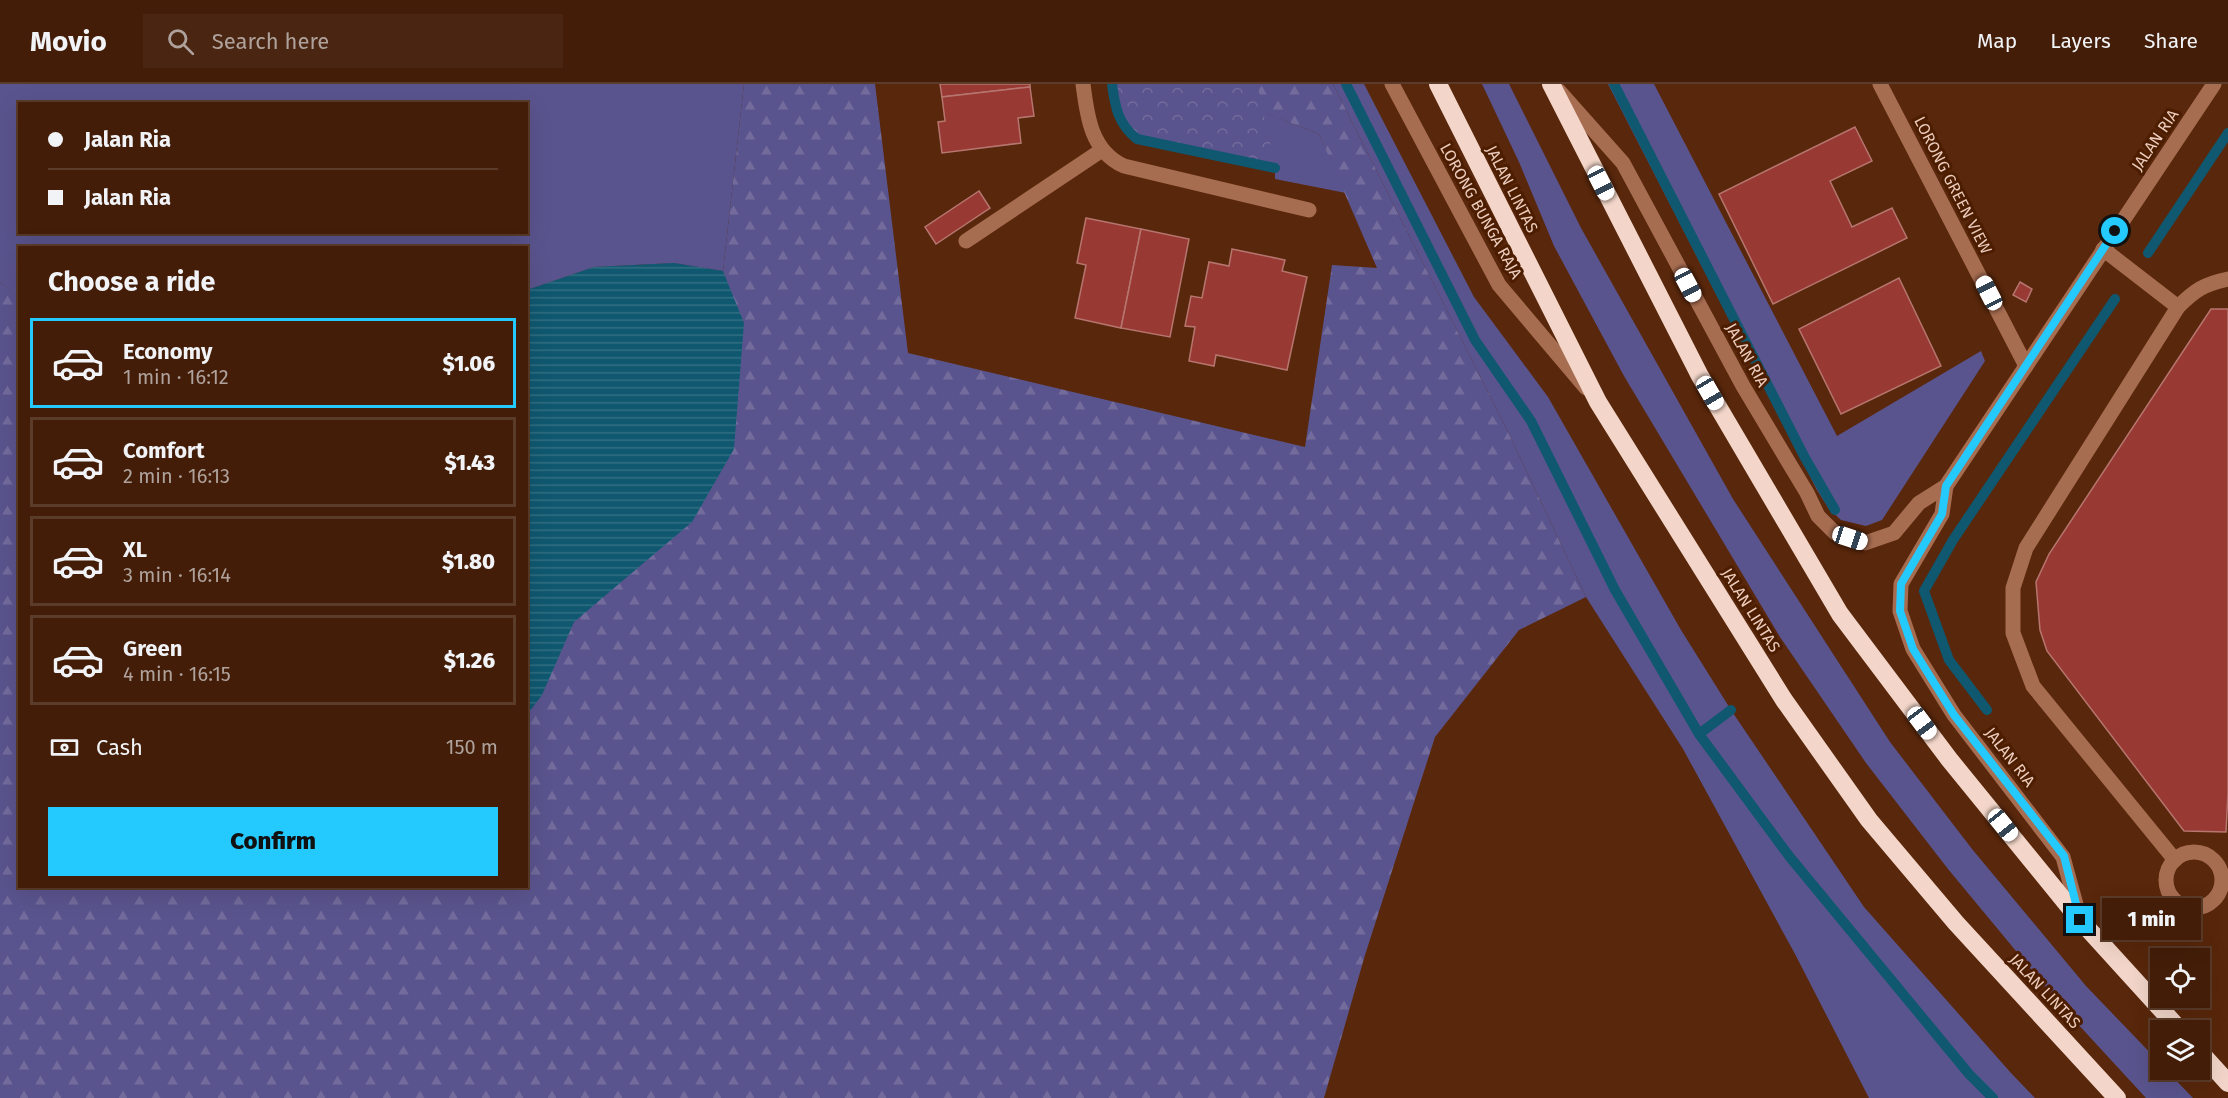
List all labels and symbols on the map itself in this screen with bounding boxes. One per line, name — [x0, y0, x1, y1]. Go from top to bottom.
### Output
street label: JALAN RIA — [2128, 105, 2183, 174]
street label: LORONG GREEN VIEW — [1910, 113, 1996, 257]
street label: LORONG BUNGA RAJA — [1436, 140, 1527, 283]
street label: JALAN LINTAS — [1482, 142, 1542, 236]
car — [1585, 163, 1617, 203]
route start — [2101, 217, 2128, 244]
car — [1672, 265, 1704, 305]
car — [1973, 273, 2005, 313]
street label: JALAN RIA — [1722, 320, 1773, 391]
car — [1693, 373, 1727, 413]
car — [1830, 524, 1870, 552]
street label: JALAN LINTAS — [1718, 565, 1784, 656]
car — [1904, 703, 1940, 743]
street label: JALAN RIA — [1981, 724, 2040, 791]
car — [1985, 805, 2021, 845]
callout: 1 min — [2101, 899, 2200, 941]
route end — [2066, 906, 2093, 933]
street label: JALAN LINTAS — [2006, 950, 2085, 1033]

